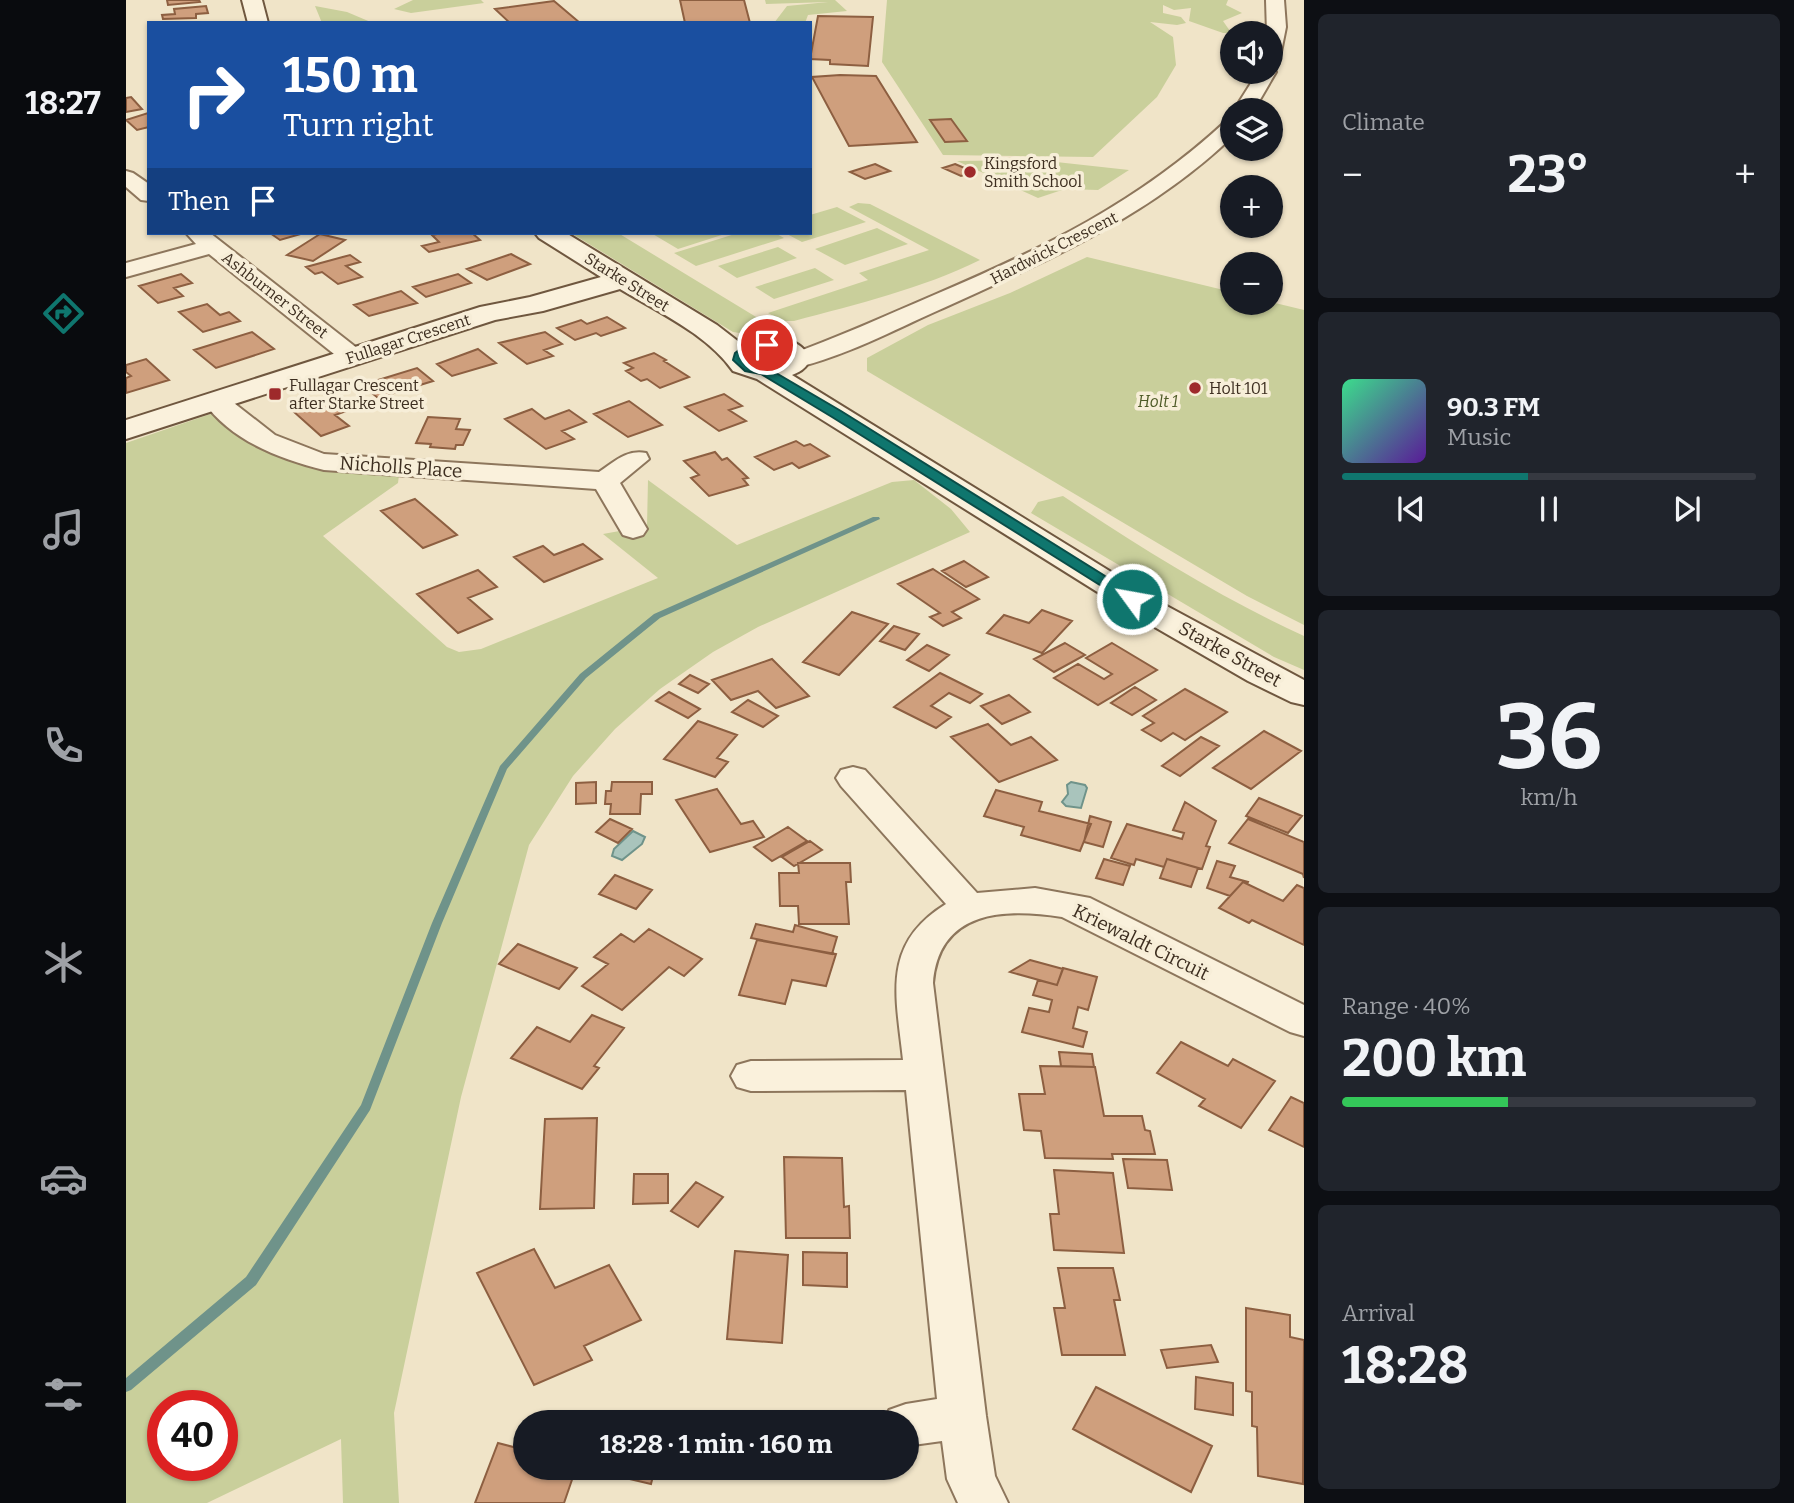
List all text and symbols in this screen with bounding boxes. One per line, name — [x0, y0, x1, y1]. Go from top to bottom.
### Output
map controls — [1220, 21, 1283, 315]
button: sound — [1220, 21, 1283, 84]
text: 150 m — [283, 46, 418, 105]
icon: right — [168, 49, 259, 140]
text: 18:27 — [25, 84, 101, 122]
button: layers — [1220, 98, 1283, 161]
text: Turn right — [283, 106, 434, 144]
text: Climate — [1342, 108, 1425, 136]
text: 23° — [1508, 143, 1590, 206]
text: − — [1342, 152, 1363, 198]
text: + — [1734, 152, 1756, 198]
place label: Kingsford Smith School — [984, 154, 1083, 191]
marker: Kingsford Smith School — [962, 164, 978, 180]
button: + — [1220, 175, 1283, 238]
icon: arrive — [244, 182, 282, 220]
text: Then — [168, 186, 230, 217]
street label: Hardwick Crescent — [987, 208, 1121, 288]
street label: Ashburner Street — [218, 248, 332, 342]
street label: Starke Street — [581, 248, 673, 316]
button: − — [1220, 252, 1283, 315]
icon: directions — [39, 289, 88, 338]
street label: Fullagar Crescent — [343, 310, 473, 368]
pin — [737, 315, 797, 375]
icon: arrive — [748, 326, 786, 364]
place label: Fullagar Crescent after Starke Street — [289, 376, 424, 413]
place label: Holt 101 — [1209, 379, 1268, 398]
marker: Holt 101 — [1187, 380, 1203, 396]
marker: Fullagar Crescent after Starke Street — [267, 386, 283, 402]
park label: Holt 1 — [1138, 392, 1178, 411]
text: 90.3 FM — [1447, 392, 1540, 423]
text: Music — [1447, 423, 1511, 451]
street label: Nicholls Place — [339, 451, 463, 483]
icon: previous — [1392, 490, 1430, 528]
icon: pause — [1530, 490, 1568, 528]
icon: next — [1668, 490, 1706, 528]
icon: music — [39, 505, 88, 554]
position arrow — [1095, 562, 1169, 636]
street label: Starke Street — [1174, 616, 1286, 692]
text: 36 — [1496, 683, 1602, 792]
icon: phone — [39, 721, 88, 770]
text: km/h — [1521, 783, 1577, 811]
street label: Kriewaldt Circuit — [1069, 899, 1213, 985]
icon: climate — [39, 938, 88, 987]
text: Range · 40% — [1342, 992, 1471, 1020]
text: 200 km — [1342, 1027, 1526, 1090]
icon: car — [39, 1154, 88, 1203]
text: Arrival — [1342, 1299, 1415, 1327]
text: 18:28 — [1342, 1334, 1468, 1397]
icon: filters — [39, 1370, 88, 1419]
speed limit sign: 40 — [147, 1390, 238, 1481]
text: 18:28 · 1 min · 160 m — [600, 1429, 832, 1460]

